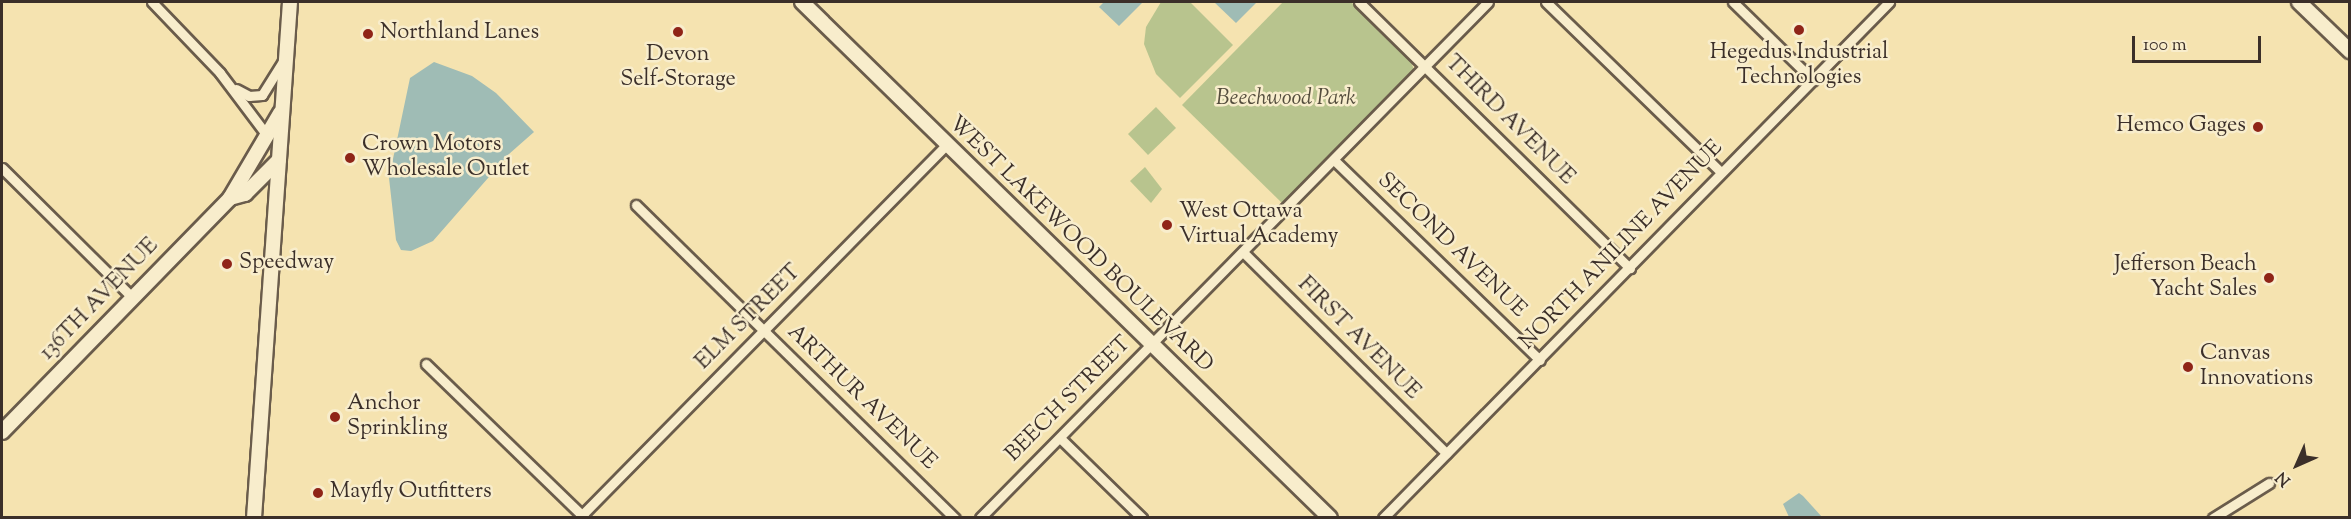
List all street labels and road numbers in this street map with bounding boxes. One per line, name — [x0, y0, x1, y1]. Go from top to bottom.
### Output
street label: THIRD AVENUE — [1439, 51, 1579, 191]
street label: WEST LAKEWOOD BOULEVARD — [942, 111, 1218, 379]
street label: NORTH ANILINE AVENUE — [1515, 136, 1729, 356]
street label: SECOND AVENUE — [1371, 168, 1531, 324]
street label: 136TH AVENUE — [35, 234, 165, 366]
street label: ELM STREET — [691, 260, 807, 376]
street label: FIRST AVENUE — [1291, 272, 1425, 406]
street label: ARTHUR AVENUE — [781, 320, 941, 476]
street label: BEECH STREET — [1001, 332, 1137, 468]

